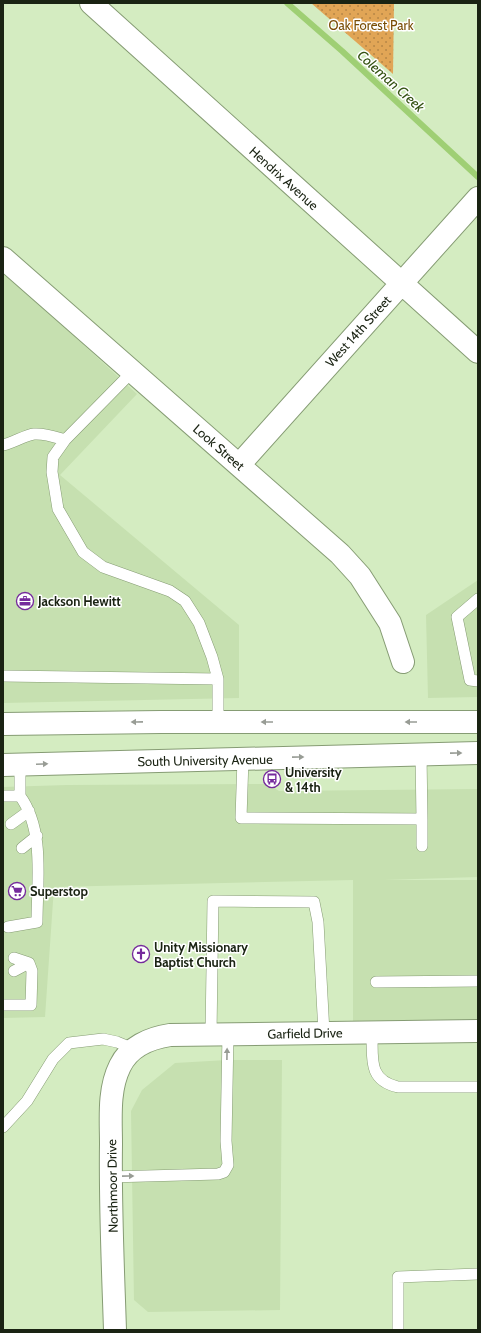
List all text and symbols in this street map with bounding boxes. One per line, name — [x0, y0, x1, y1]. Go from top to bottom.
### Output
park label: Oak Forest Park — [329, 17, 414, 33]
water label: Coleman Creek — [354, 46, 429, 117]
street label: Hendrix Avenue — [246, 143, 322, 213]
street label: West 14th Street — [322, 292, 395, 370]
street label: Look Street — [190, 420, 248, 474]
office icon: Jackson Hewitt — [15, 591, 35, 611]
place label: Jackson Hewitt — [37, 593, 121, 609]
one-way arrow — [130, 719, 143, 725]
one-way arrow — [260, 719, 273, 725]
one-way arrow — [404, 719, 417, 725]
one-way arrow — [450, 750, 462, 757]
street label: South University Avenue — [137, 751, 273, 769]
one-way arrow — [292, 754, 304, 761]
one-way arrow — [36, 761, 49, 767]
place label: University & 14th — [285, 764, 342, 795]
bus stop icon: University & 14th — [262, 769, 282, 789]
supermarket icon: Superstop — [7, 881, 27, 901]
place label: Superstop — [30, 883, 88, 899]
place label: Unity Missionary Baptist Church — [154, 939, 248, 970]
church icon: Unity Missionary Baptist Church — [131, 944, 151, 964]
street label: Garfield Drive — [267, 1024, 343, 1042]
one-way arrow — [224, 1047, 230, 1060]
street label: Northmoor Drive — [103, 1139, 121, 1233]
one-way arrow — [122, 1173, 134, 1180]

